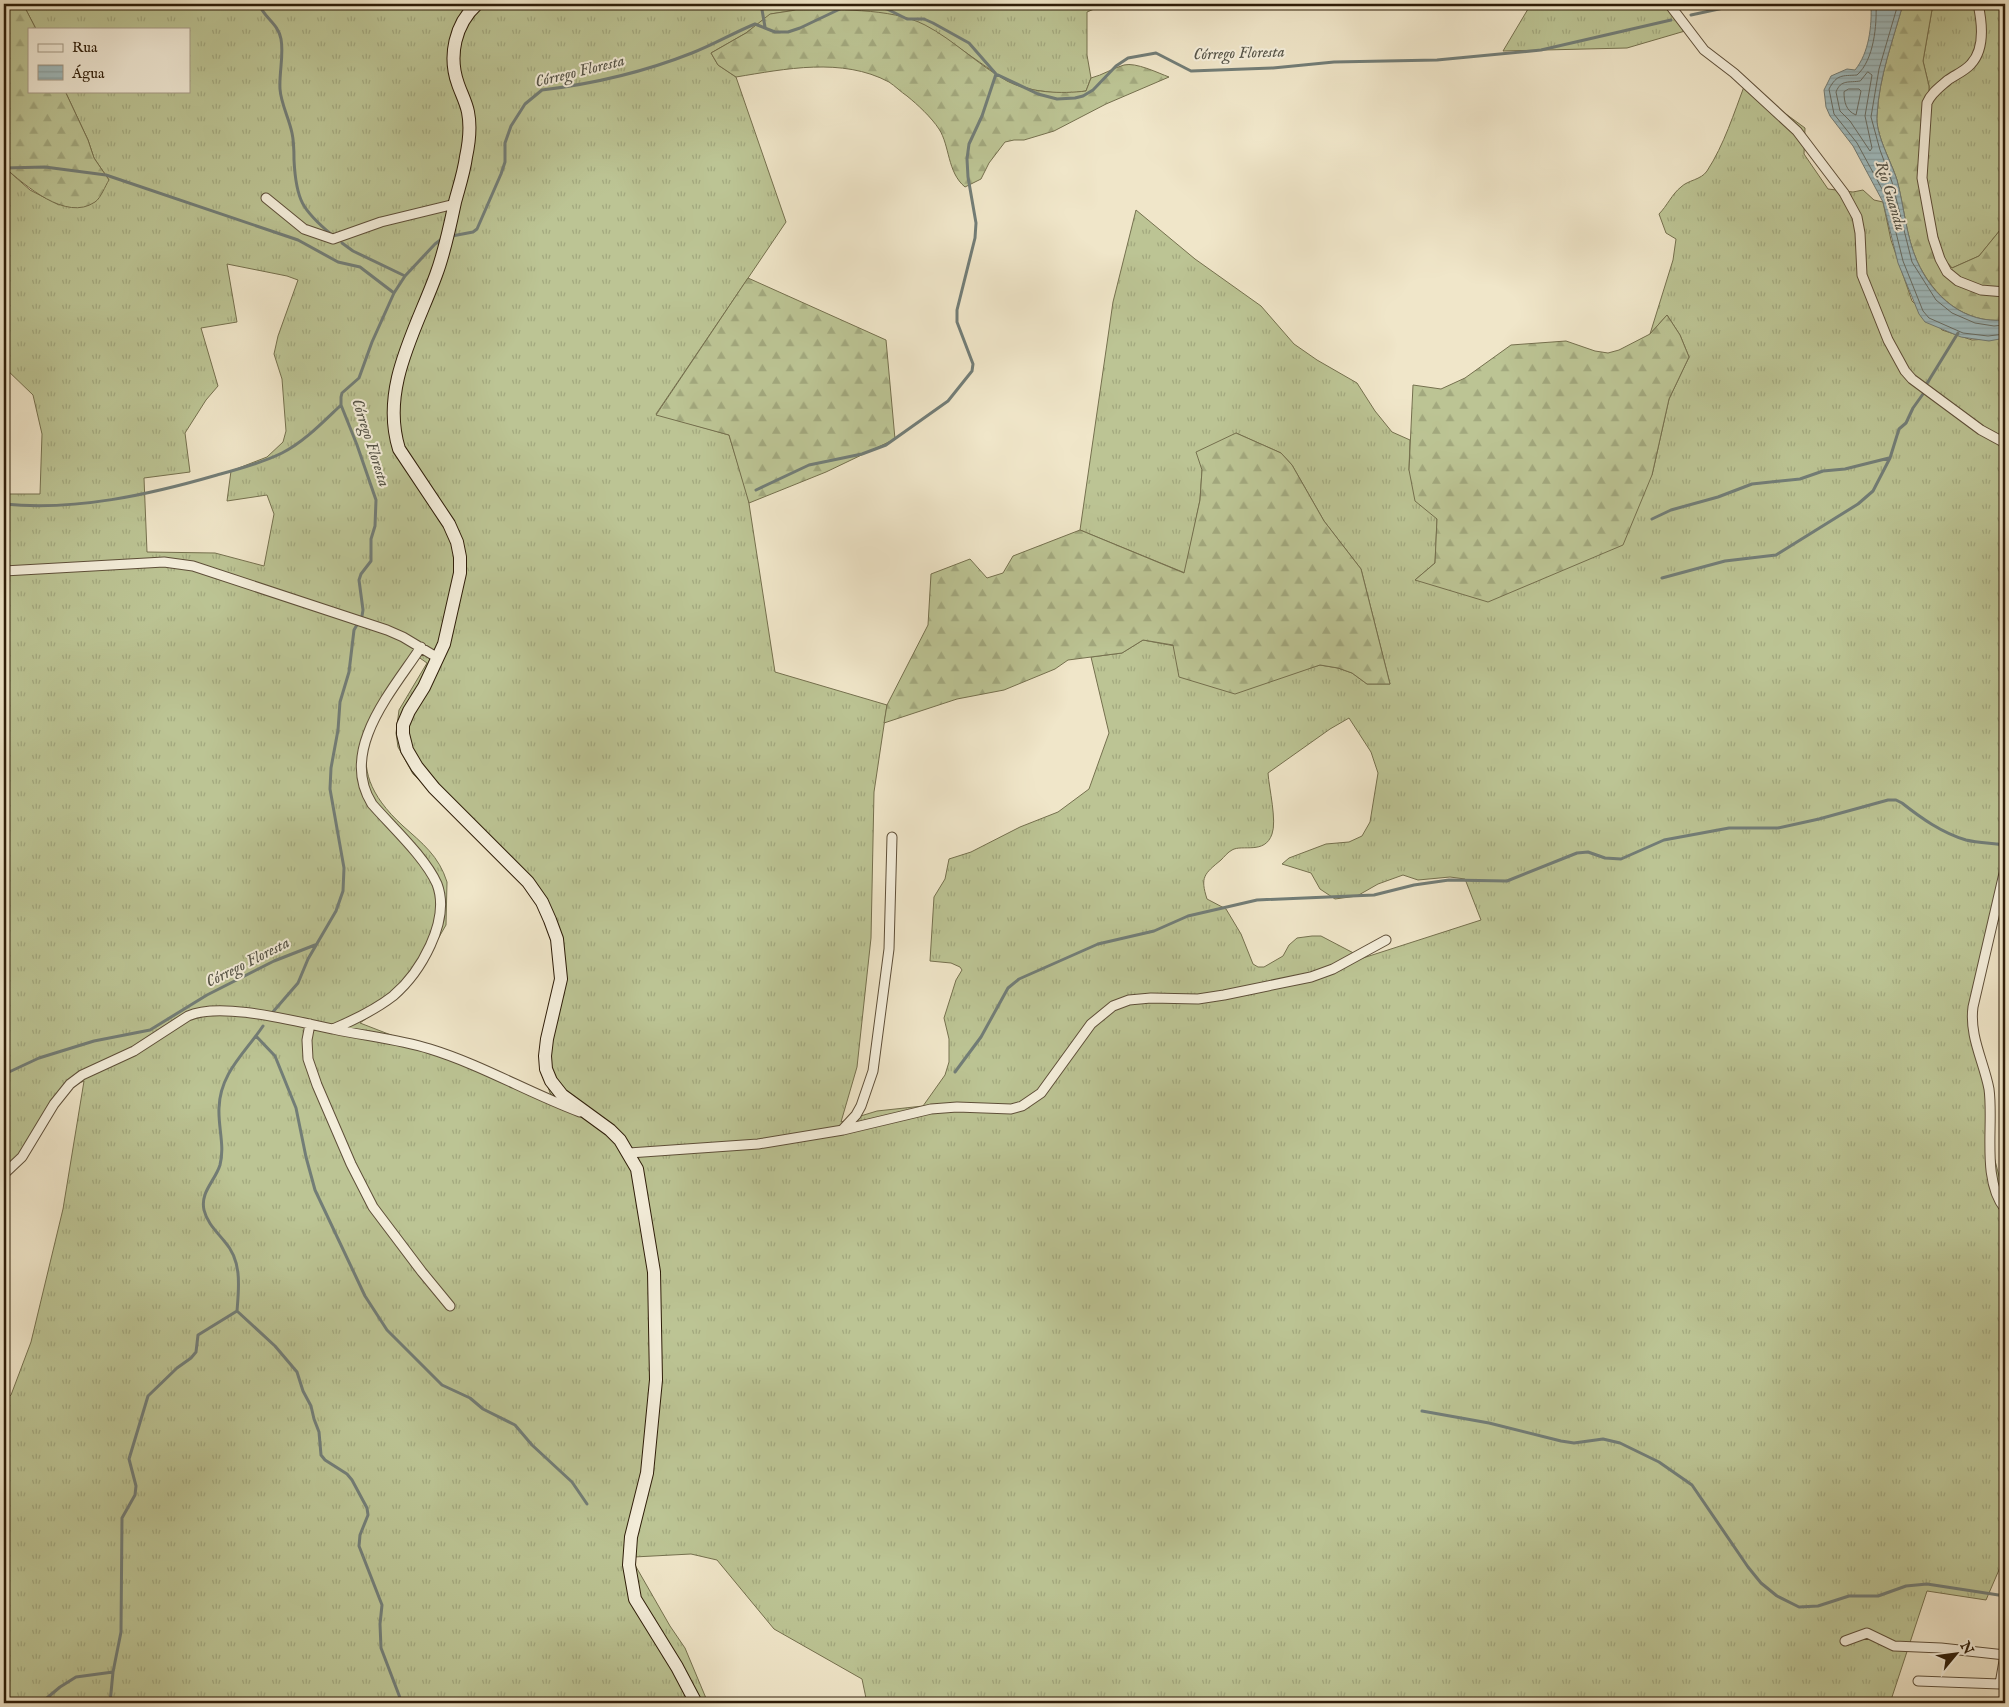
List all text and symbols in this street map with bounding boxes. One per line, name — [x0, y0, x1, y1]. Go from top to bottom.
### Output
legend — [28, 28, 190, 92]
text: Rua — [72, 38, 98, 57]
water label: Córrego Floresta — [1193, 42, 1285, 66]
water label: Córrego Floresta — [533, 51, 627, 93]
text: Água — [71, 64, 105, 83]
water label: Rio Guandu — [1870, 159, 1910, 233]
water label: Córrego Floresta — [346, 396, 394, 490]
water label: Córrego Floresta — [203, 933, 293, 993]
north arrow — [1932, 1630, 1982, 1680]
text: N — [1955, 1638, 1977, 1658]

